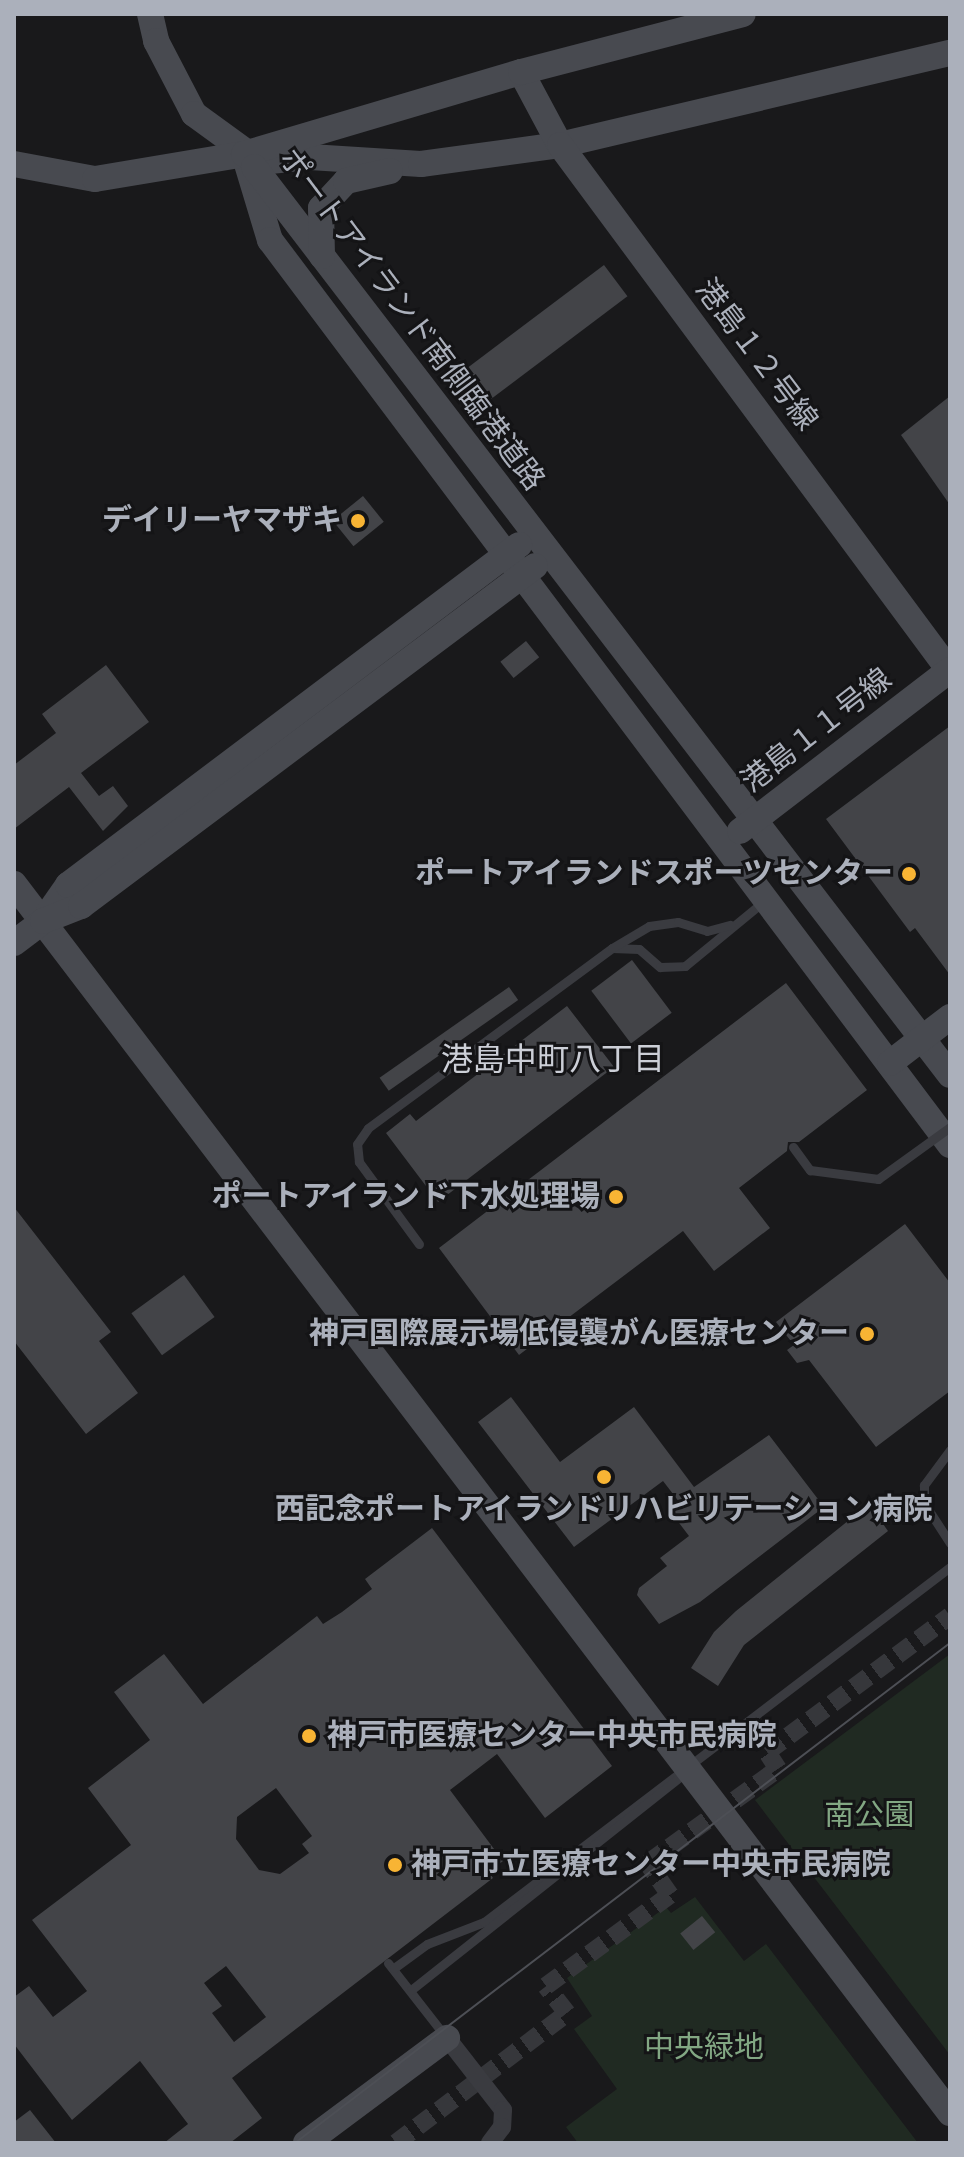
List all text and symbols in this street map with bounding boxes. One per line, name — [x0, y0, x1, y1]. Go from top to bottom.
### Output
street label: ポートアイランド南側臨港道路 — [270, 141, 552, 499]
street label: 港島１２号線 — [687, 272, 825, 438]
place label: デイリーヤマザキ — [102, 503, 342, 539]
marker: デイリーヤマザキ — [349, 512, 367, 530]
street label: 港島１１号線 — [735, 661, 899, 801]
place label: ポートアイランドスポーツセンター — [413, 856, 893, 892]
marker: ポートアイランドスポーツセンター — [900, 865, 918, 883]
district label: 港島中町八丁目 — [441, 1042, 665, 1080]
place label: ポートアイランド下水処理場 — [210, 1179, 600, 1215]
marker: ポートアイランド下水処理場 — [607, 1188, 625, 1206]
place label: 神戸国際展示場低侵襲がん医療センター — [309, 1316, 849, 1352]
marker: 神戸国際展示場低侵襲がん医療センター — [856, 1323, 878, 1345]
marker: 西記念ポートアイランドリハビリテーション病院 — [593, 1466, 615, 1488]
place label: 西記念ポートアイランドリハビリテーション病院 — [274, 1492, 934, 1528]
place label: 神戸市医療センター中央市民病院 — [327, 1718, 777, 1754]
marker: 神戸市医療センター中央市民病院 — [298, 1725, 320, 1747]
park label: 南公園 — [824, 1798, 914, 1834]
place label: 神戸市立医療センター中央市民病院 — [411, 1847, 891, 1883]
marker: 神戸市立医療センター中央市民病院 — [386, 1856, 404, 1874]
park label: 中央緑地 — [644, 2030, 764, 2066]

